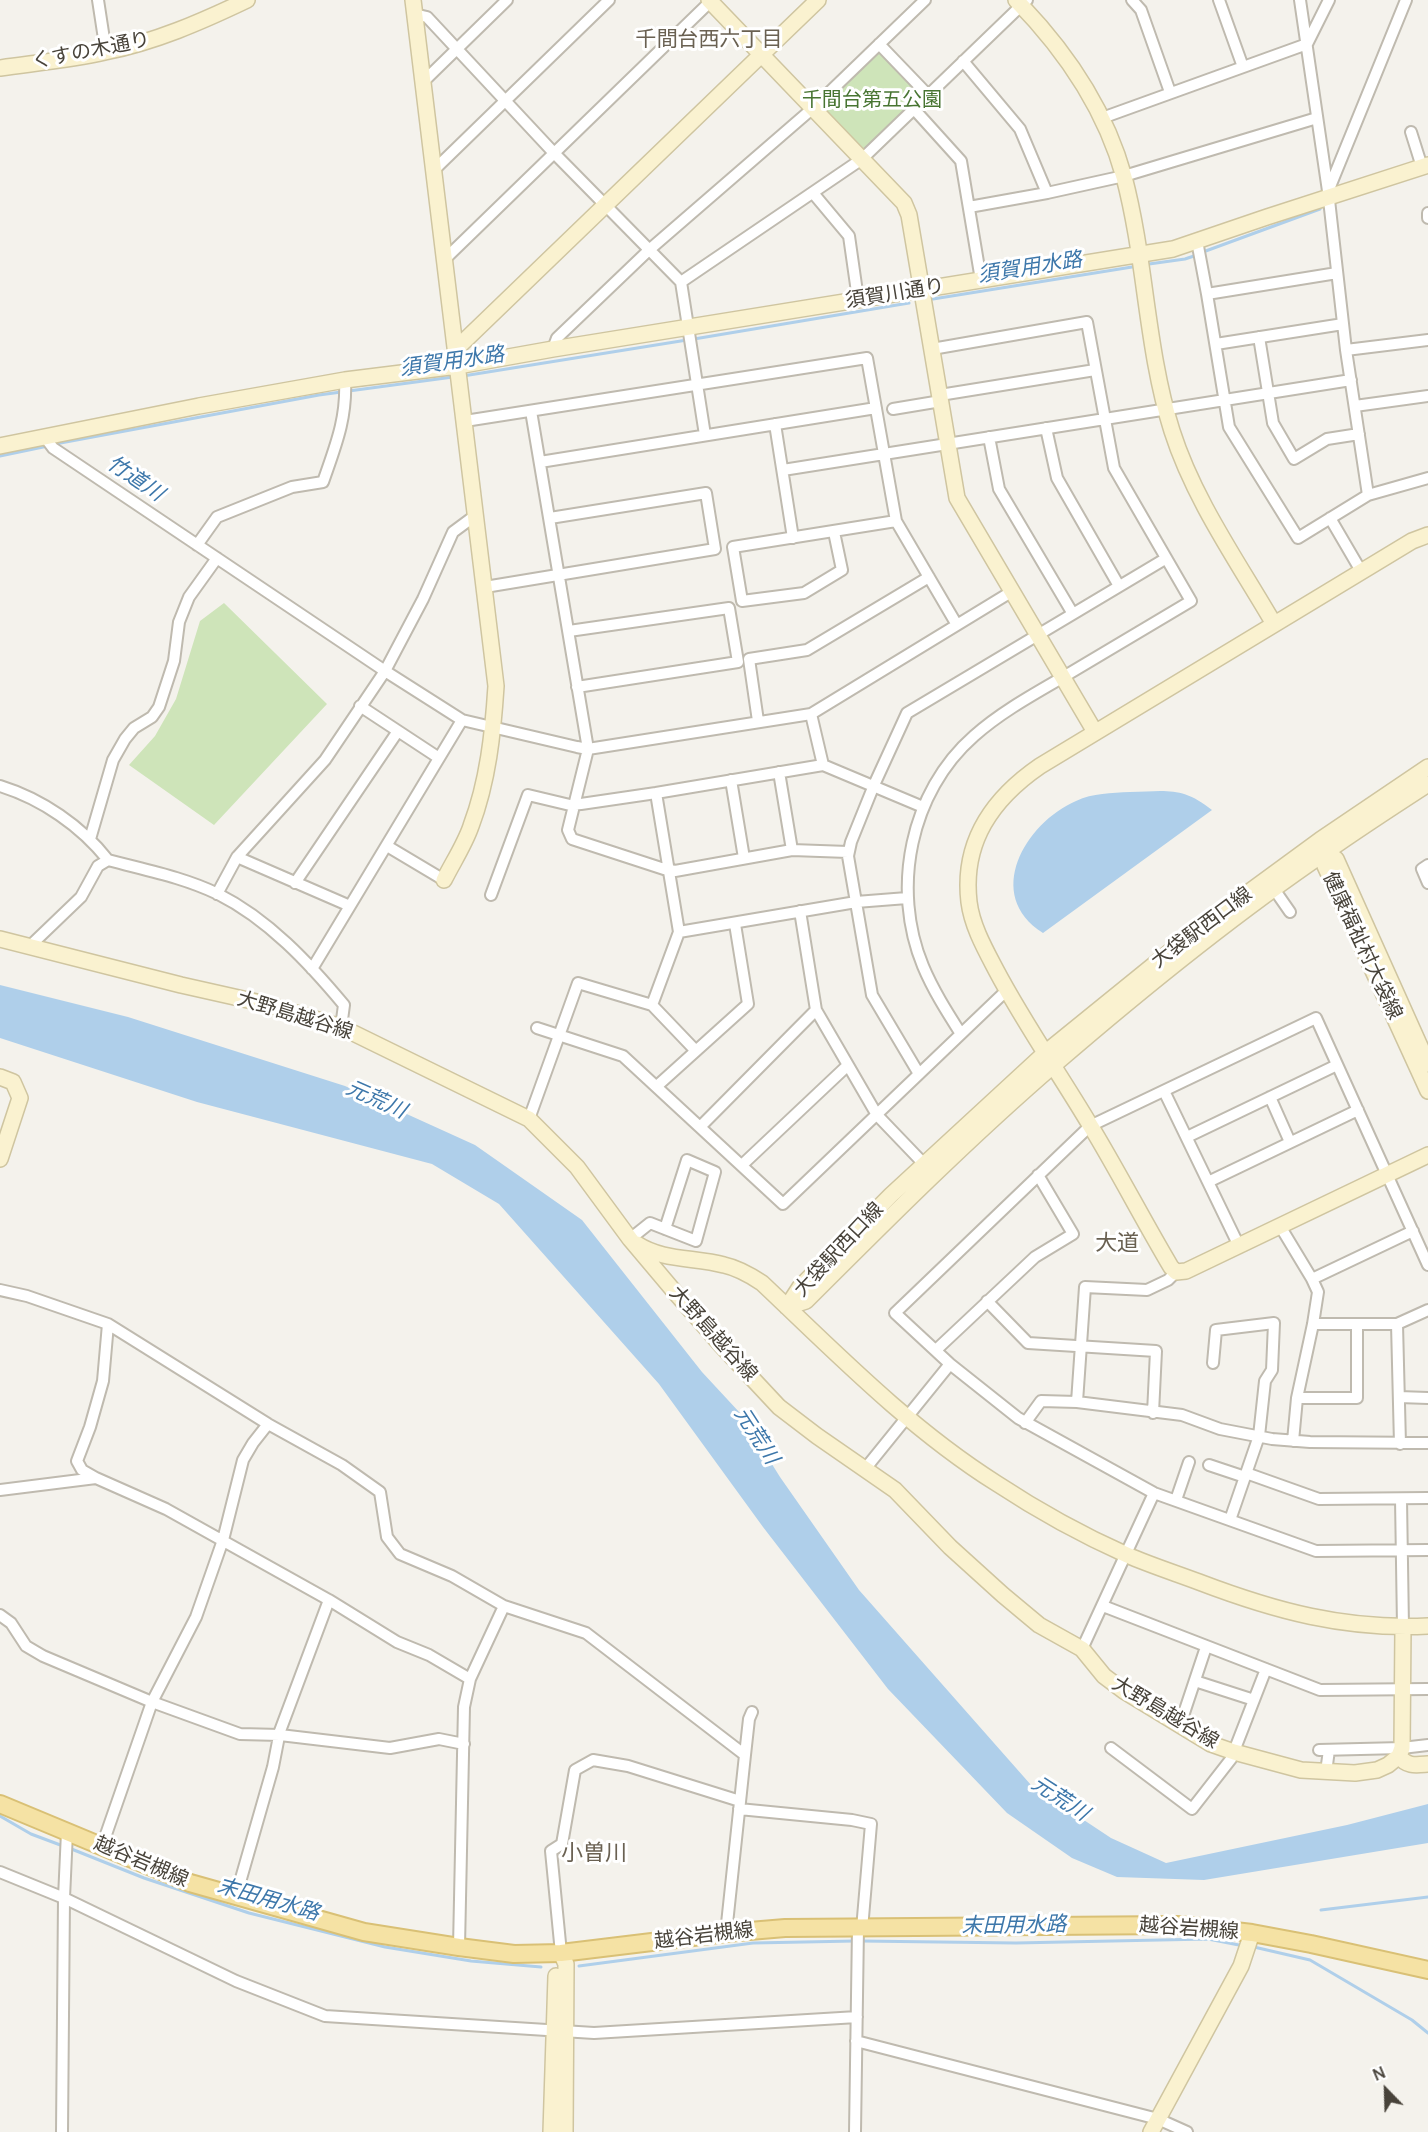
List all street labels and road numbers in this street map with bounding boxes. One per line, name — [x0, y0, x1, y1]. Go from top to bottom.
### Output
street label: くすの木通り — [30, 28, 152, 74]
street label: 須賀川通り — [844, 274, 946, 314]
street label: 健康福祉村大袋線 — [1317, 868, 1407, 1024]
street label: 大袋駅西口線 — [1147, 882, 1257, 974]
street label: 大野島越谷線 — [234, 987, 356, 1045]
street label: 大袋駅西口線 — [789, 1198, 889, 1302]
street label: 大野島越谷線 — [664, 1281, 762, 1387]
street label: 大野島越谷線 — [1107, 1672, 1223, 1754]
street label: 越谷岩槻線 — [90, 1831, 192, 1893]
street label: 越谷岩槻線 — [1138, 1914, 1240, 1944]
street label: 越谷岩槻線 — [653, 1918, 755, 1954]

